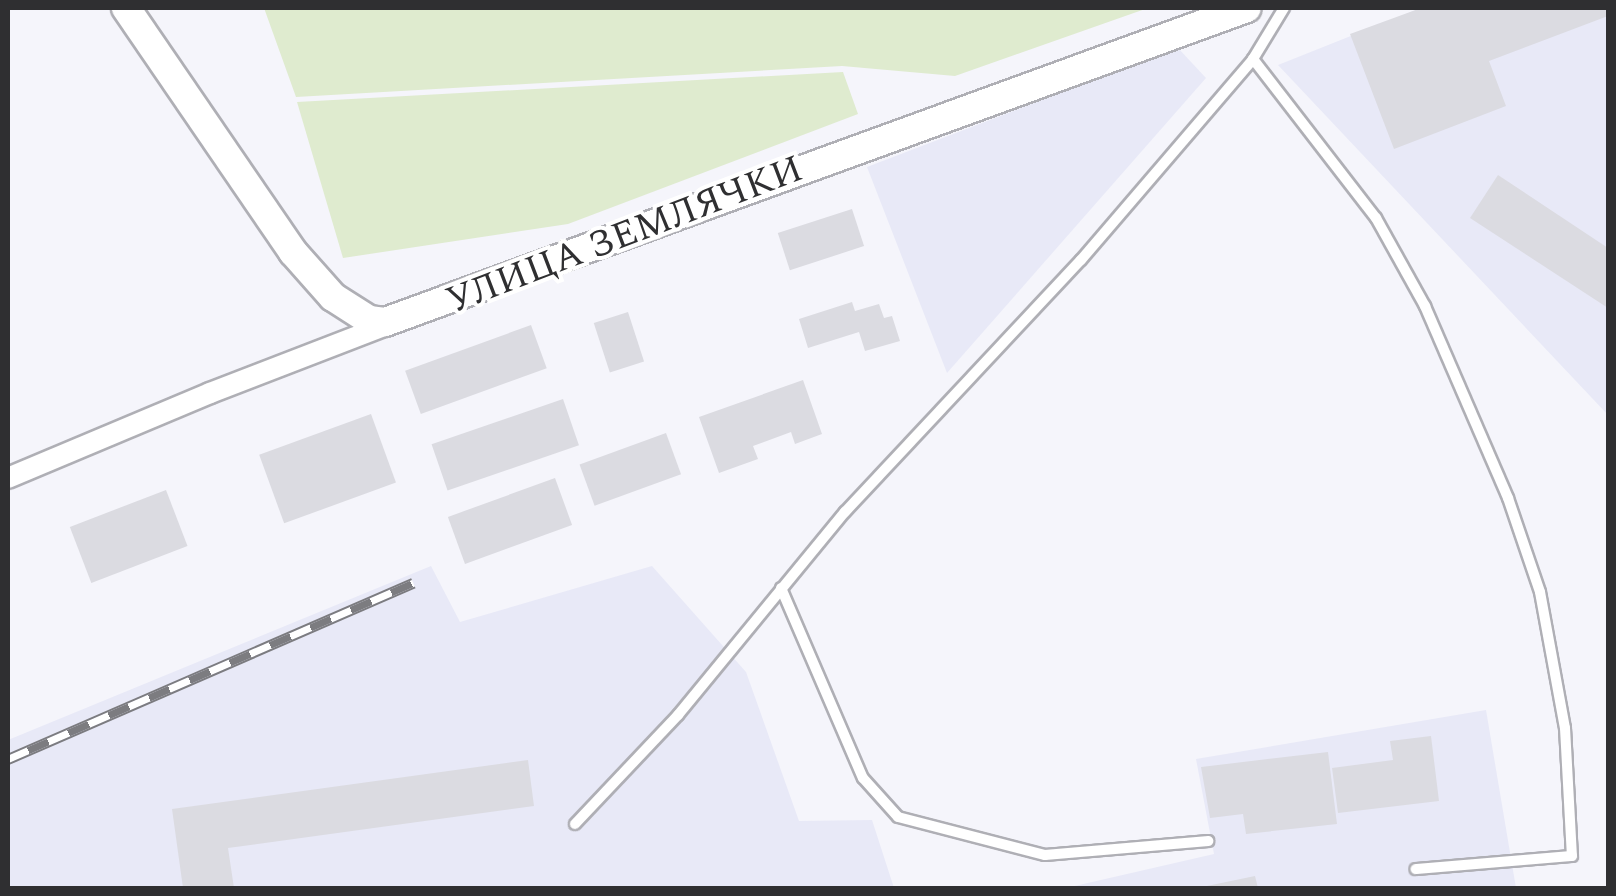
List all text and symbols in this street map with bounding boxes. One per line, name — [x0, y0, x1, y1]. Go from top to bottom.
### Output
street label: УЛИЦА ЗЕМЛЯЧКИ — [440, 147, 810, 325]

